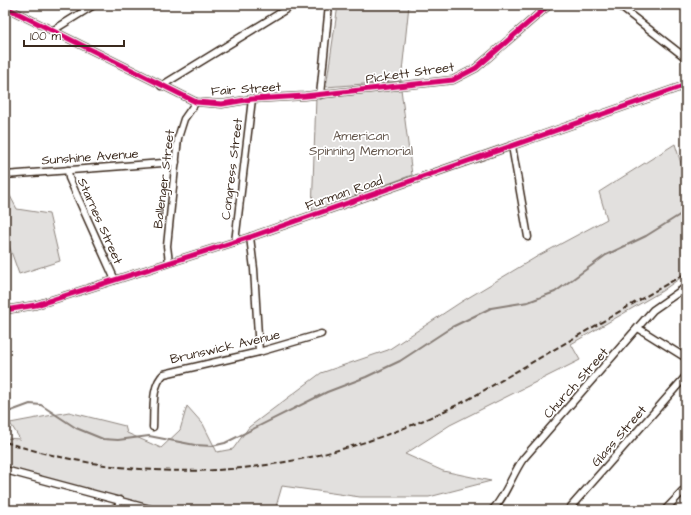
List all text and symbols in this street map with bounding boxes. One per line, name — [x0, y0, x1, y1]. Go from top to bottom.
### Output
scale bar — [24, 22, 124, 48]
text: 100 m — [30, 28, 61, 45]
street label: Pickett Street — [365, 58, 456, 88]
street label: Fair Street — [210, 78, 282, 100]
street label: Congress Street — [217, 116, 248, 221]
park label: American Spinning Memorial — [309, 127, 413, 161]
street label: Ballenger Street — [149, 128, 180, 230]
street label: Sunshine Avenue — [41, 145, 139, 169]
street label: Furman Road — [303, 171, 386, 215]
street label: Starnes Street — [73, 175, 127, 268]
street label: Brunswick Avenue — [168, 326, 282, 368]
street label: Church Street — [539, 343, 613, 422]
street label: Glass Street — [587, 401, 651, 471]

